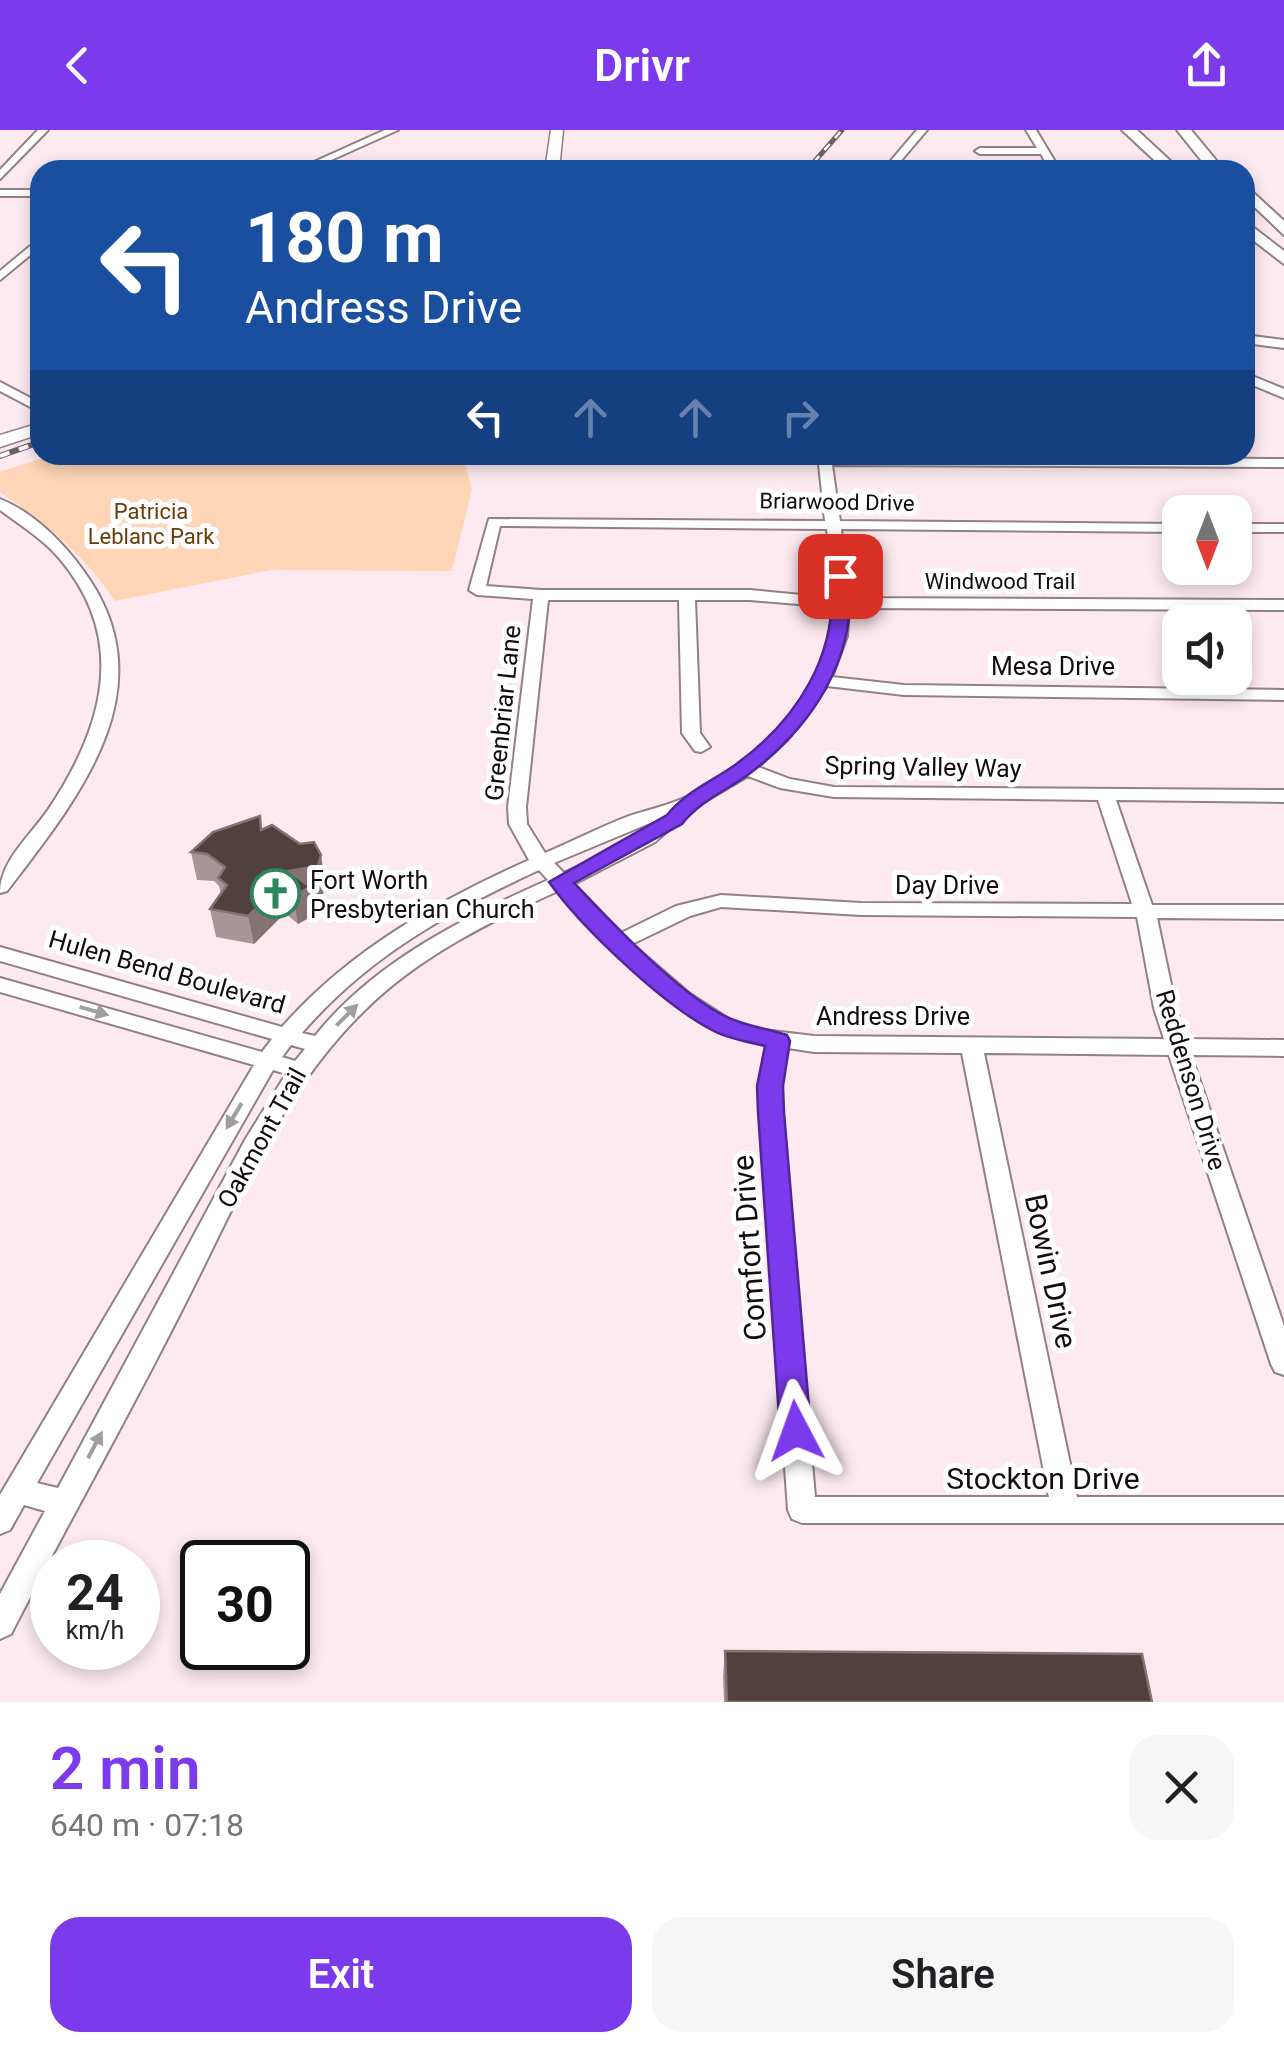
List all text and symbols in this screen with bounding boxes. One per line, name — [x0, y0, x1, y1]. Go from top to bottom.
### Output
icon: back — [50, 38, 105, 93]
icon: share — [1179, 38, 1234, 93]
text: Drivr — [594, 39, 690, 92]
text: 180 m — [245, 197, 444, 279]
icon: left — [80, 200, 210, 330]
text: Andress Drive — [245, 281, 522, 334]
icon: left — [458, 390, 513, 445]
icon: ahead — [563, 390, 618, 445]
icon: ahead — [668, 390, 723, 445]
icon: right — [773, 390, 828, 445]
street label: Briarwood Drive — [759, 488, 915, 516]
north arrow — [1162, 495, 1252, 585]
map controls — [1162, 495, 1252, 695]
park label: Patricia Leblanc Park — [88, 499, 215, 549]
pin — [798, 534, 883, 619]
icon: arrive — [813, 549, 868, 604]
street label: Windwood Trail — [925, 569, 1075, 594]
button: sound — [1162, 605, 1252, 695]
street label: Greenbriar Lane — [479, 624, 527, 802]
street label: Mesa Drive — [991, 652, 1115, 681]
street label: Spring Valley Way — [824, 751, 1022, 783]
place label: Fort Worth Presbyterian Church — [310, 866, 534, 924]
church icon: Fort Worth Presbyterian Church — [249, 868, 301, 920]
street label: Day Drive — [895, 871, 999, 900]
street label: Hulen Bend Boulevard — [45, 924, 289, 1020]
street label: Reddenson Drive — [1150, 986, 1232, 1174]
street label: Andress Drive — [816, 1002, 970, 1031]
one-way arrow — [79, 1004, 110, 1020]
one-way arrow — [335, 1004, 358, 1028]
street label: Oakmont Trail — [212, 1063, 312, 1213]
one-way arrow — [226, 1102, 243, 1130]
street label: Comfort Drive — [725, 1154, 773, 1342]
street label: Bowin Drive — [1018, 1191, 1084, 1351]
position arrow — [744, 1379, 848, 1483]
one-way arrow — [86, 1430, 103, 1459]
street label: Stockton Drive — [946, 1461, 1140, 1496]
speed limit sign: 30 — [180, 1540, 310, 1670]
text: 24 — [66, 1564, 124, 1622]
text: km/h — [66, 1616, 124, 1645]
text: 2 min — [50, 1733, 200, 1804]
button: close — [1129, 1735, 1234, 1840]
text: 640 m · 07:18 — [50, 1806, 244, 1844]
button: Exit — [50, 1917, 632, 2032]
button: Share — [652, 1917, 1234, 2032]

